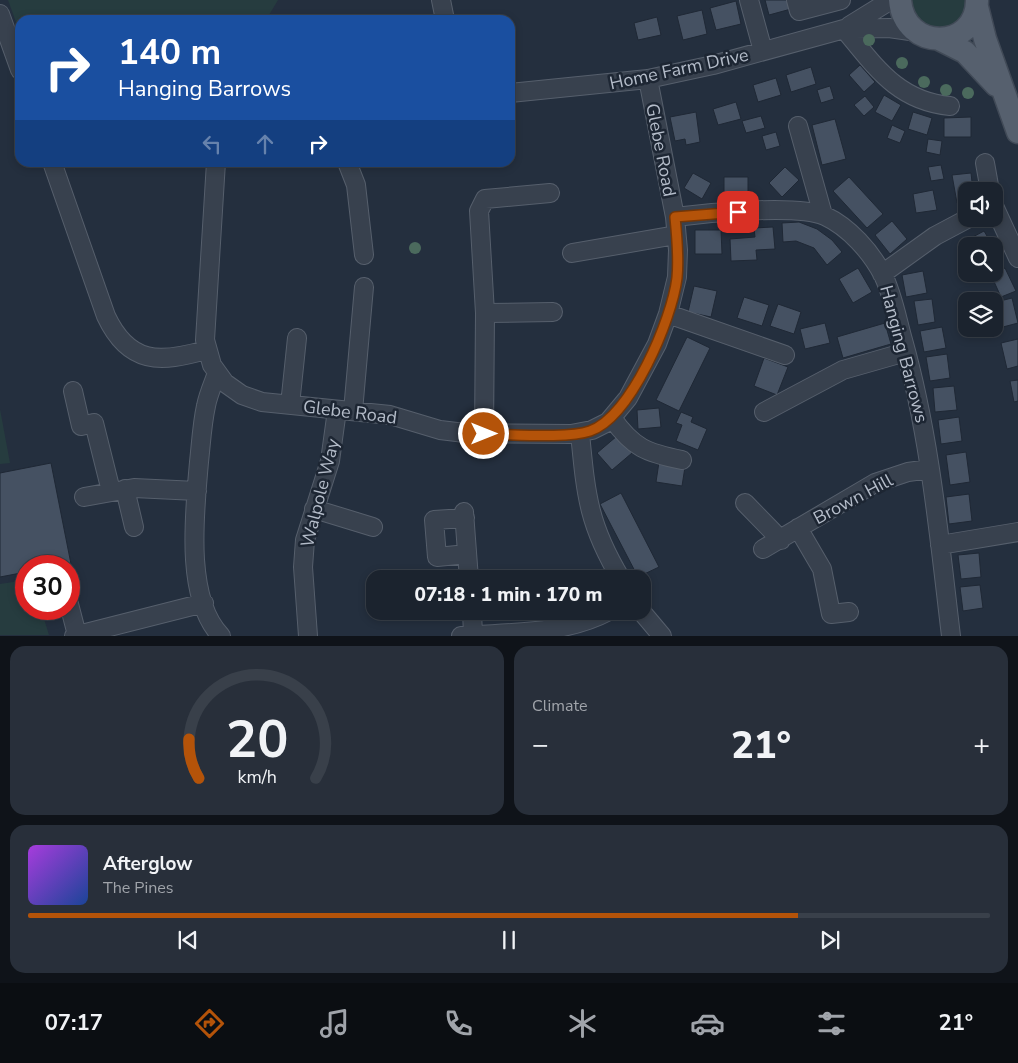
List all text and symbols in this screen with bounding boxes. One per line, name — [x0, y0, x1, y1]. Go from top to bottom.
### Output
text: 140 m — [118, 29, 221, 76]
icon: right — [35, 35, 100, 100]
street label: Home Farm Drive — [607, 43, 751, 95]
text: Hanging Barrows — [118, 74, 291, 104]
street label: Glebe Road — [640, 101, 682, 199]
icon: left — [198, 130, 226, 158]
icon: ahead — [251, 130, 279, 158]
icon: right — [304, 130, 332, 158]
map controls — [958, 182, 1003, 337]
button: sound — [958, 182, 1003, 227]
pin — [717, 191, 759, 233]
icon: arrive — [724, 198, 752, 226]
button: search — [958, 237, 1003, 282]
street label: Hanging Barrows — [874, 283, 934, 425]
button: layers — [958, 292, 1003, 337]
street label: Glebe Road — [302, 394, 398, 430]
position arrow — [457, 407, 509, 459]
street label: Walpole Way — [295, 435, 345, 550]
street label: Brown Hill — [809, 468, 898, 530]
speed limit sign: 30 — [15, 555, 80, 620]
text: 07:18 · 1 min · 170 m — [415, 582, 602, 608]
text: Climate — [532, 695, 587, 717]
text: 20 — [226, 704, 288, 775]
text: 21° — [731, 720, 791, 771]
text: − — [532, 726, 549, 764]
text: + — [973, 726, 990, 764]
text: km/h — [237, 765, 277, 789]
text: Afterglow — [103, 851, 193, 877]
text: The Pines — [103, 877, 173, 899]
icon: previous — [174, 926, 202, 954]
icon: pause — [495, 926, 523, 954]
icon: next — [816, 926, 844, 954]
icon: directions — [192, 1006, 227, 1041]
icon: music — [317, 1006, 352, 1041]
icon: phone — [441, 1006, 476, 1041]
icon: climate — [565, 1006, 600, 1041]
icon: car — [690, 1006, 725, 1041]
icon: filters — [814, 1006, 849, 1041]
text: 07:17 — [45, 1008, 103, 1038]
text: 21° — [938, 1008, 973, 1038]

